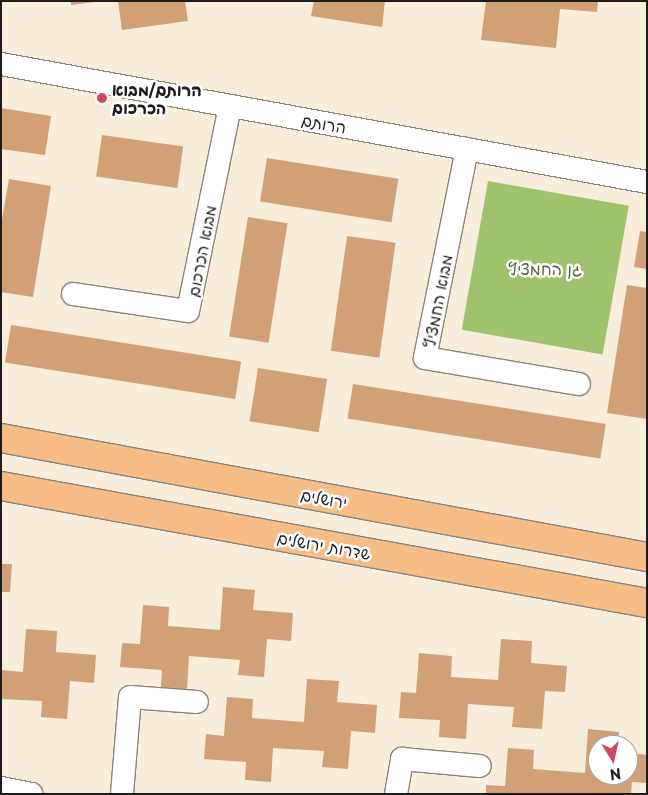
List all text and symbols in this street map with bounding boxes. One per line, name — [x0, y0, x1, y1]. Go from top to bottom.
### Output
place label: הרותם/מבוא הכרכום — [112, 79, 202, 117]
marker: הרותם/מבוא הכרכום — [96, 92, 108, 104]
street label: הרותם — [300, 110, 348, 136]
street label: מבוא הכרכום — [183, 203, 219, 299]
street label: מבוא החמציץ — [419, 253, 455, 349]
park label: גן החמציץ — [508, 258, 582, 278]
street label: ירושלים — [299, 484, 349, 512]
street label: שדרות ירושלים — [276, 527, 372, 563]
north arrow — [588, 735, 638, 785]
text: N — [608, 763, 623, 786]

